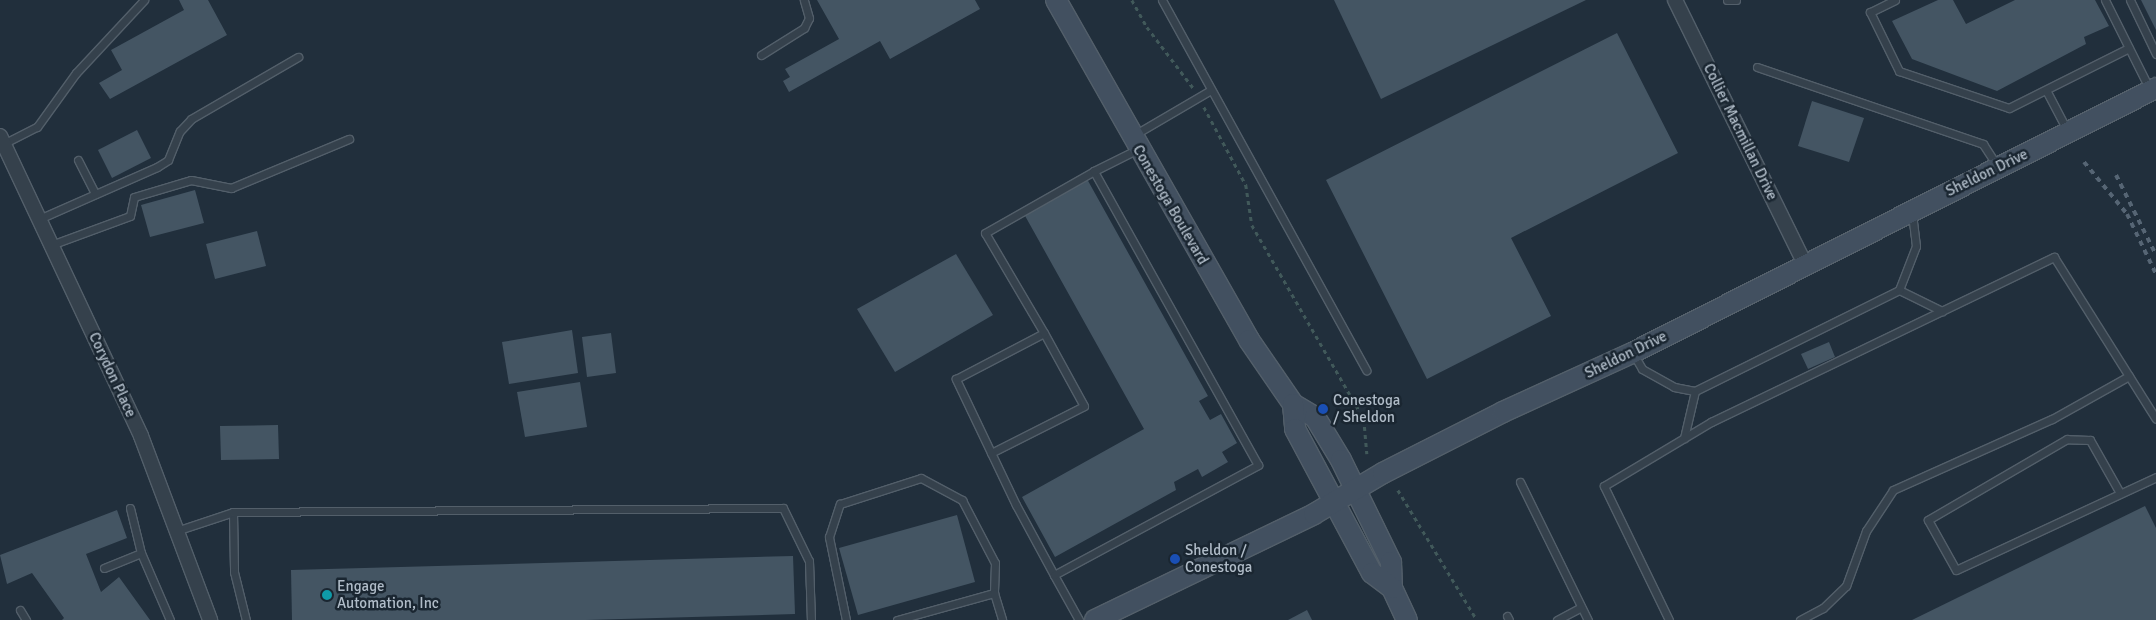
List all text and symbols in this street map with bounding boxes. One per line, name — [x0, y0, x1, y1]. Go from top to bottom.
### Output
street label: Collier Macmillan Drive — [1699, 61, 1781, 203]
street label: Conestoga Boulevard — [1128, 142, 1212, 268]
street label: Sheldon Drive — [1943, 145, 2031, 201]
street label: Sheldon Drive — [1582, 327, 1670, 383]
street label: Corydon Place — [84, 330, 140, 420]
place label: Conestoga / Sheldon — [1333, 391, 1400, 426]
marker: Conestoga / Sheldon — [1317, 403, 1329, 415]
place label: Sheldon / Conestoga — [1185, 541, 1252, 576]
marker: Sheldon / Conestoga — [1169, 553, 1181, 565]
place label: Engage Automation, Inc — [337, 577, 439, 612]
marker: Engage Automation, Inc — [321, 589, 333, 601]

